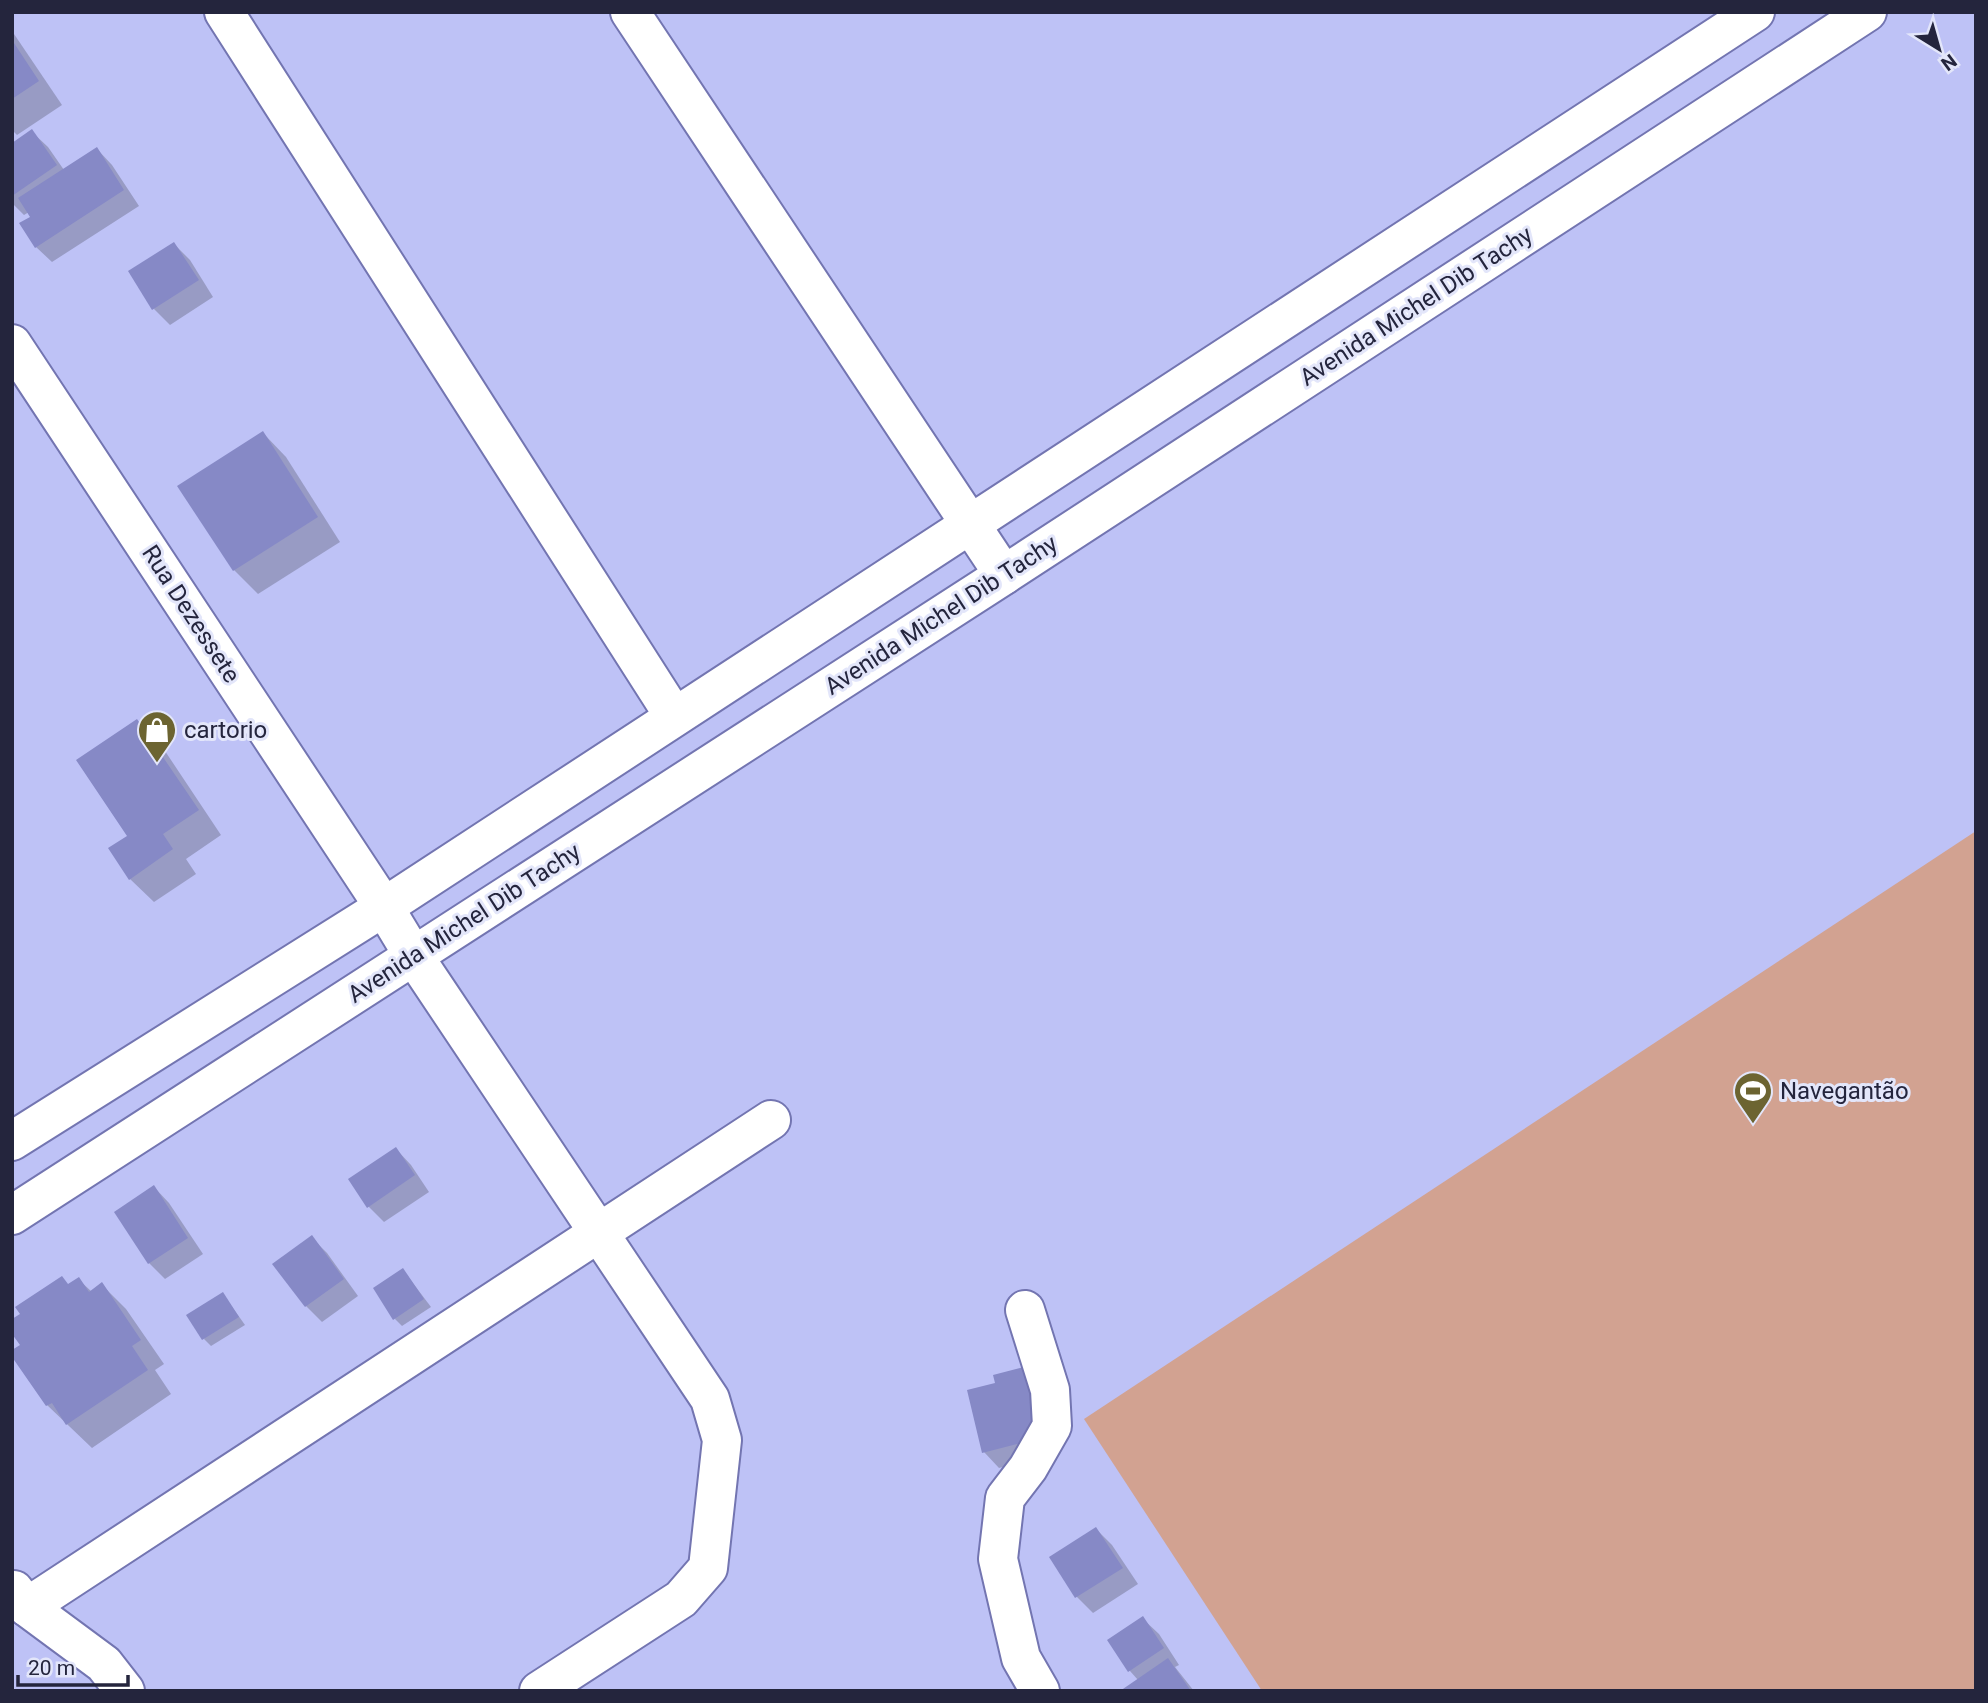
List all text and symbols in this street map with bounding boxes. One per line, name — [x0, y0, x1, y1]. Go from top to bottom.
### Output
north arrow — [1904, 14, 1974, 84]
text: N — [1937, 49, 1961, 75]
street label: Avenida Michel Dib Tachy — [1294, 220, 1538, 392]
street label: Avenida Michel Dib Tachy — [819, 529, 1063, 701]
street label: Rua Dezessete — [136, 540, 246, 688]
shop icon: cartorio — [136, 709, 178, 764]
place label: cartorio — [184, 716, 267, 744]
street label: Avenida Michel Dib Tachy — [342, 837, 586, 1009]
sports icon: Navegantão — [1732, 1070, 1774, 1125]
place label: Navegantão — [1780, 1077, 1909, 1105]
scale bar — [18, 1644, 128, 1688]
text: 20 m — [28, 1656, 75, 1680]

